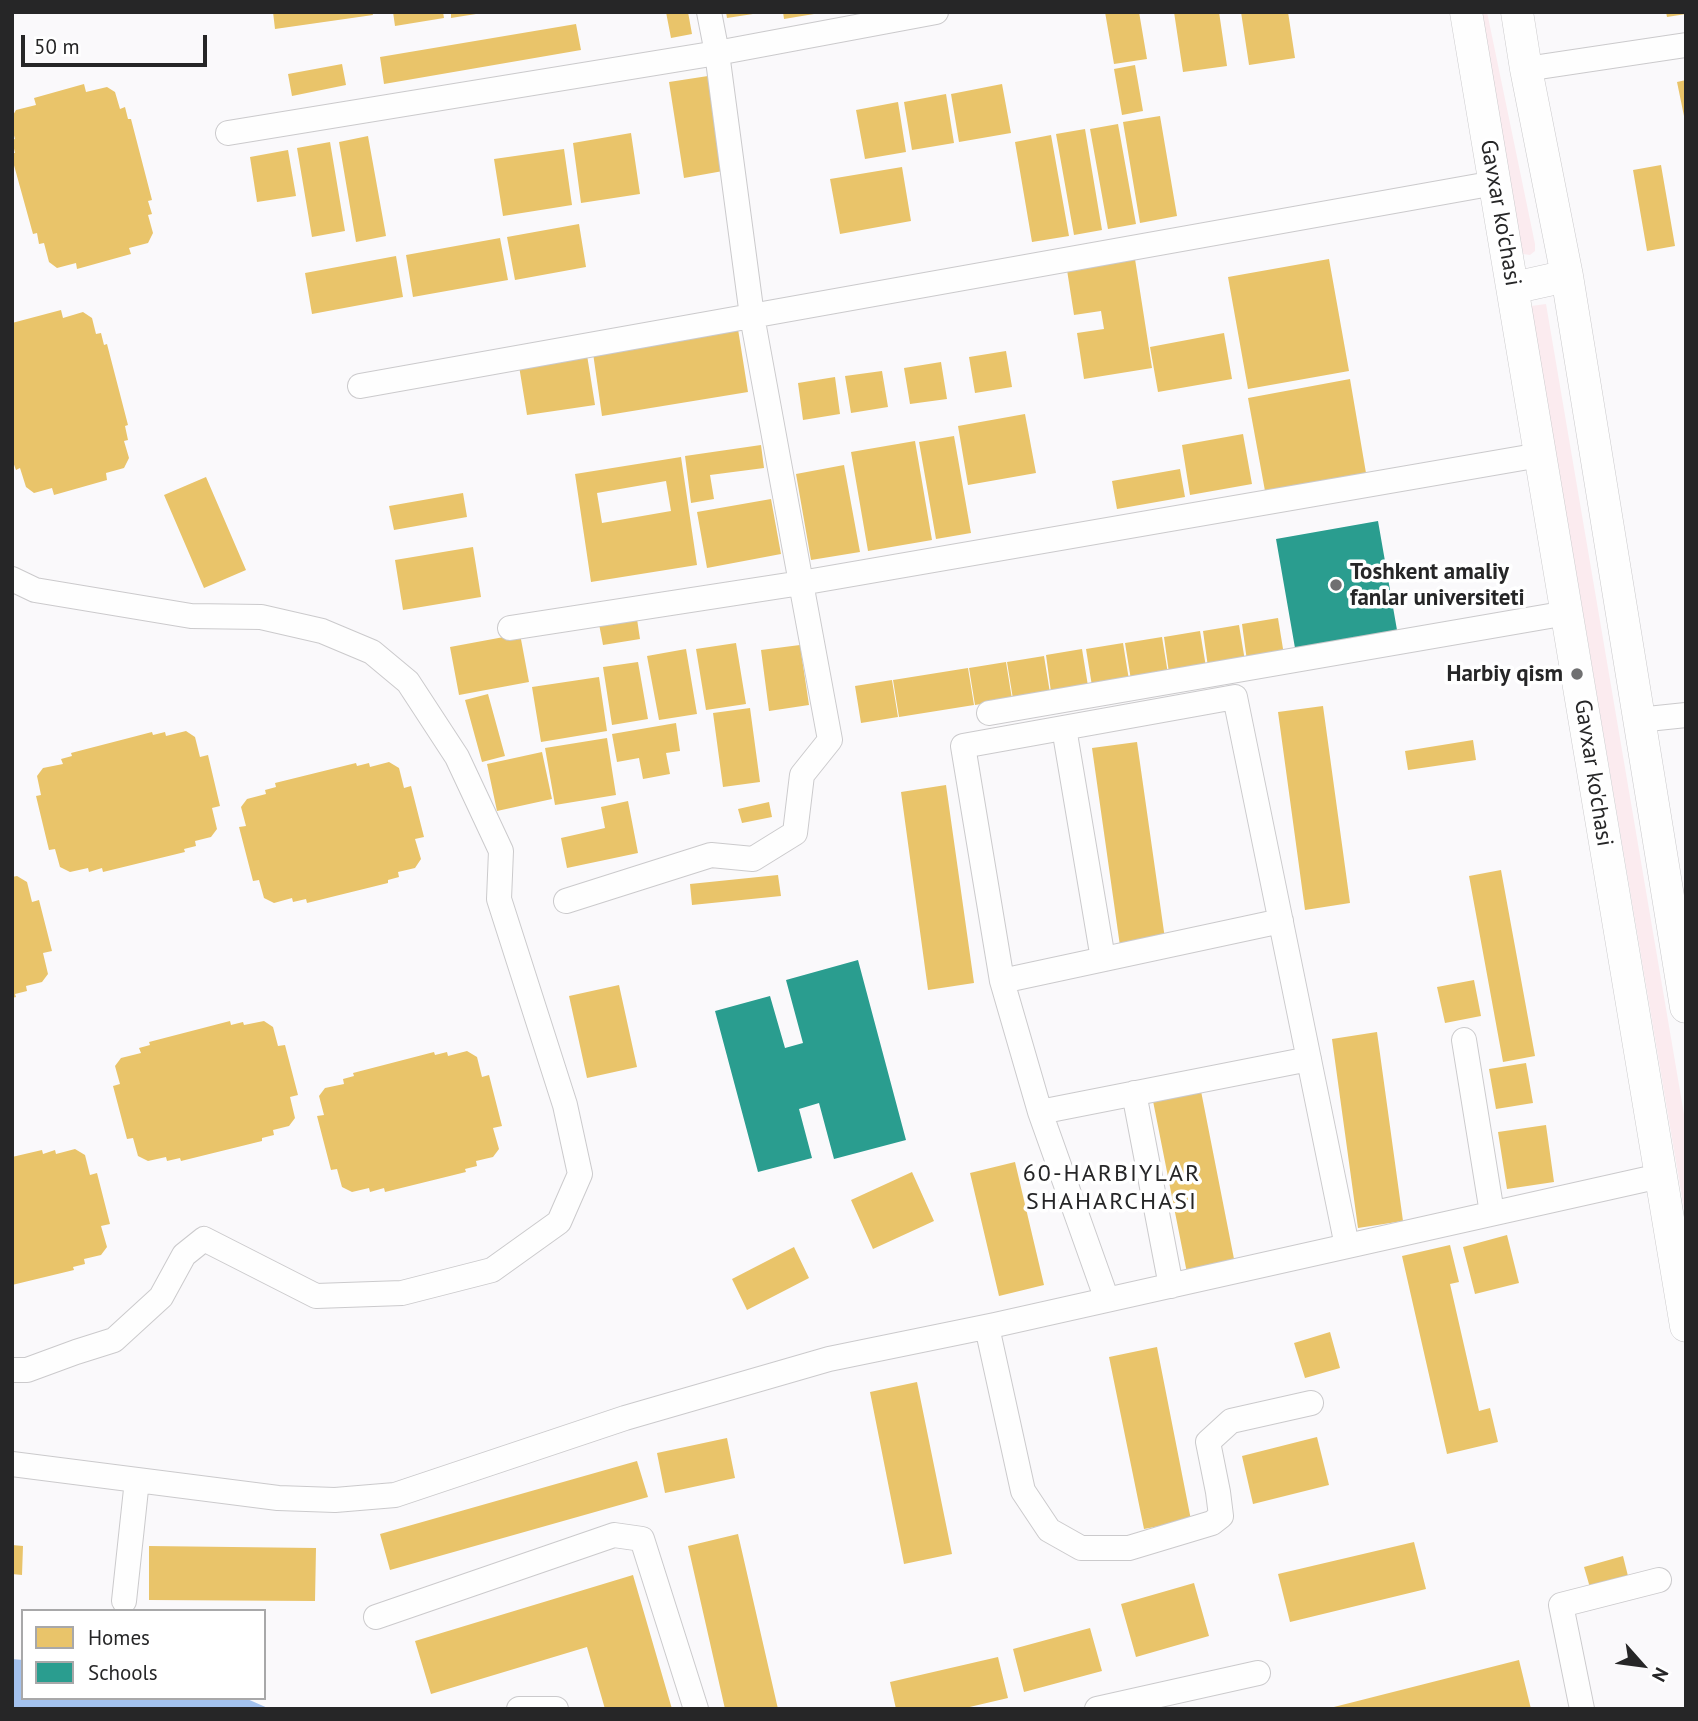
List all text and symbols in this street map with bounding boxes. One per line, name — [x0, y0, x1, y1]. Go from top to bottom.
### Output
scale bar — [24, 21, 210, 65]
text: 50 m — [34, 33, 80, 60]
street label: Gavxar ko'chasi — [1474, 138, 1526, 288]
place label: Toshkent amaliy fanlar universiteti — [1350, 558, 1525, 612]
marker: Toshkent amaliy fanlar universiteti — [1328, 577, 1344, 593]
place label: Harbiy qism — [1446, 660, 1563, 688]
marker: Harbiy qism — [1569, 666, 1585, 682]
street label: Gavxar ko'chasi — [1568, 698, 1618, 848]
district label: 60-HARBIYLAR SHAHARCHASI — [1024, 1160, 1200, 1216]
legend — [21, 1609, 266, 1700]
text: Homes — [88, 1624, 150, 1651]
north arrow — [1607, 1630, 1677, 1700]
text: Schools — [88, 1659, 158, 1686]
text: N — [1647, 1664, 1674, 1686]

